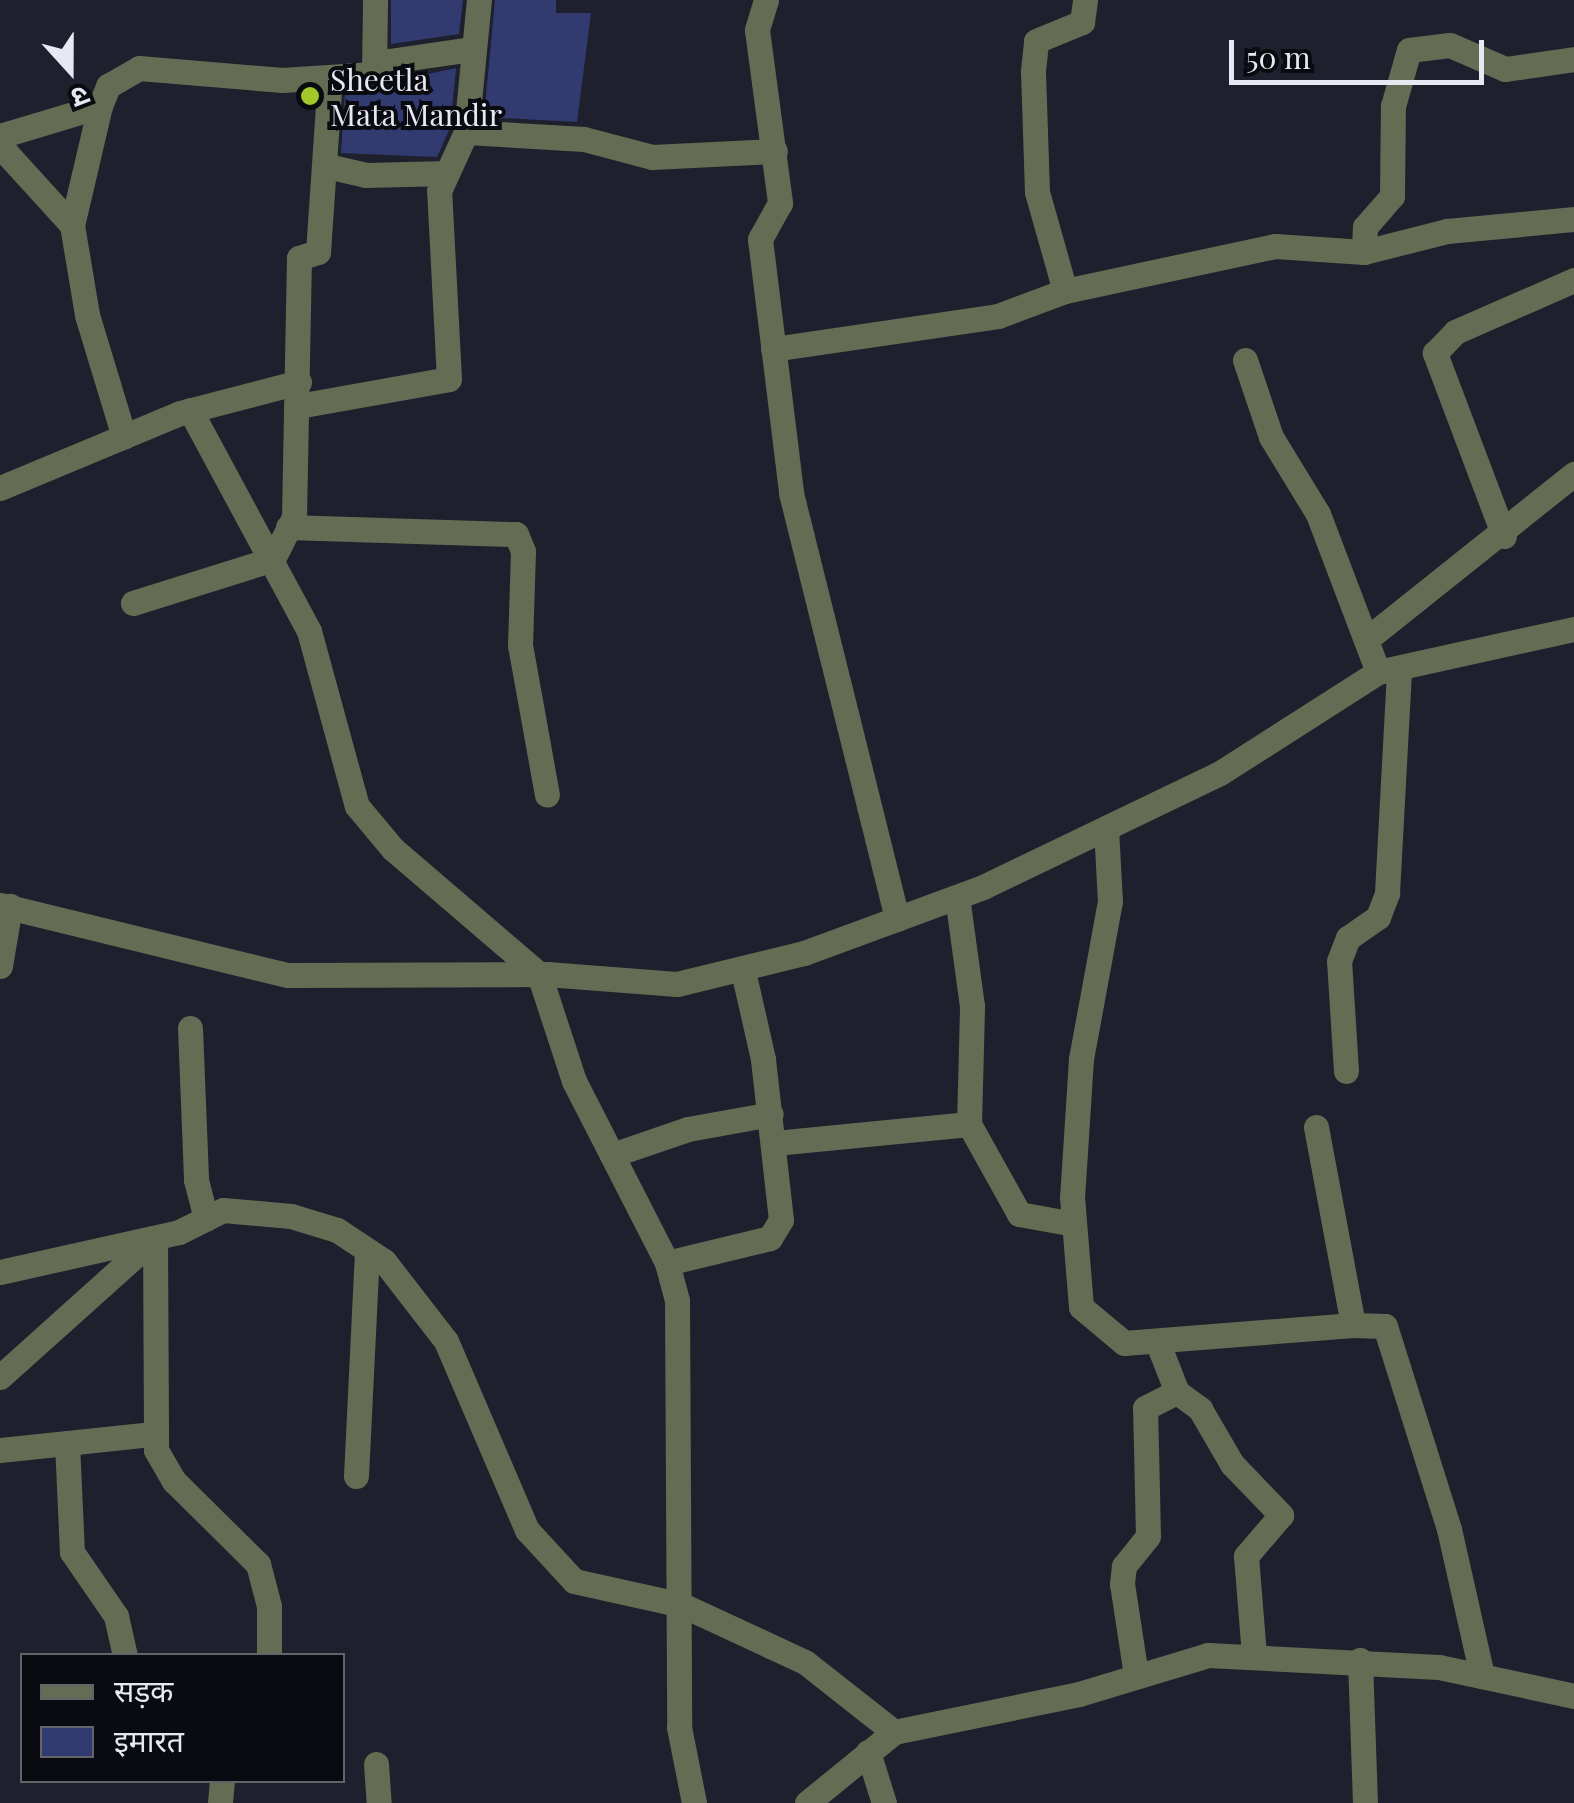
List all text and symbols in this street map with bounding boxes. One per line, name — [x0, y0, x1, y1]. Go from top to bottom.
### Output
north arrow — [20, 20, 120, 120]
scale bar — [1234, 20, 1489, 82]
text: 50 m — [1246, 37, 1311, 77]
place label: Sheetla Mata Mandir — [330, 61, 502, 132]
text: उ — [67, 78, 95, 119]
marker: Sheetla Mata Mandir — [299, 85, 321, 107]
legend — [20, 1653, 345, 1783]
text: सड़क — [114, 1670, 173, 1710]
text: इमारत — [114, 1720, 184, 1760]

